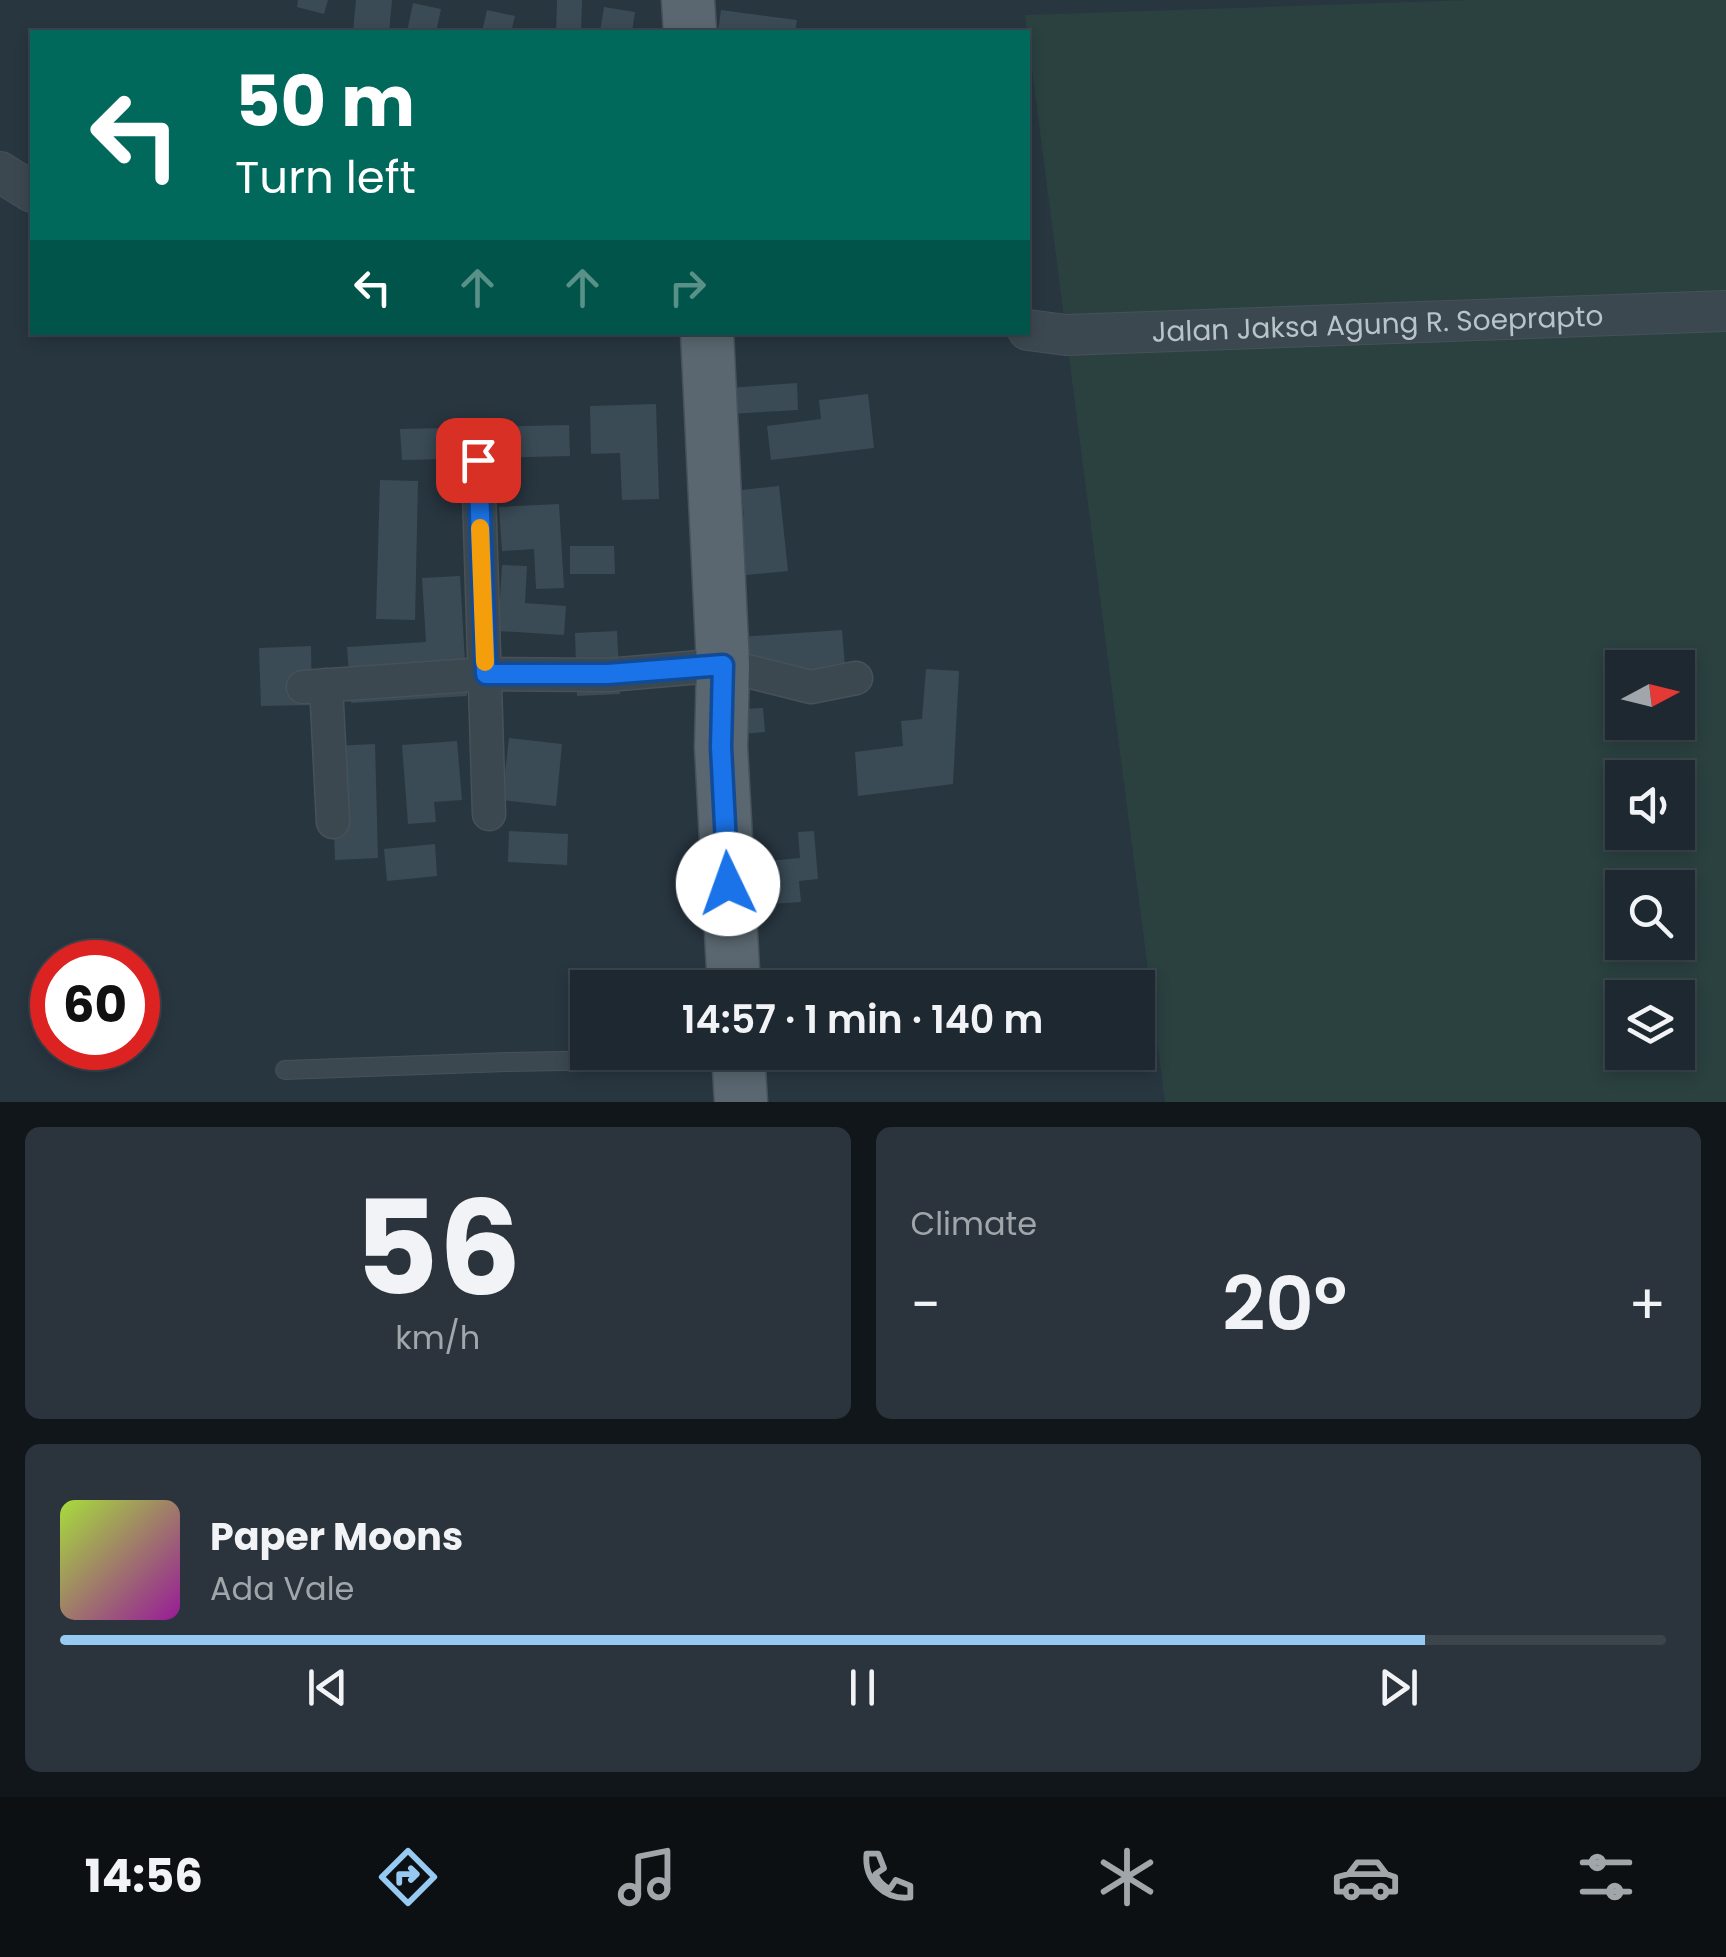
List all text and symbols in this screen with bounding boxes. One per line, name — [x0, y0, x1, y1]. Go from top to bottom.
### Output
text: 50 m — [235, 52, 415, 151]
icon: left — [70, 70, 200, 200]
text: Turn left — [235, 146, 416, 209]
icon: left — [345, 260, 400, 315]
icon: ahead — [450, 260, 505, 315]
icon: ahead — [555, 260, 610, 315]
icon: right — [660, 260, 715, 315]
street label: Jalan Jaksa Agung R. Soeprapto — [1151, 296, 1604, 351]
pin — [436, 418, 521, 503]
icon: arrive — [451, 433, 506, 488]
north arrow — [1605, 650, 1695, 740]
map controls — [1605, 650, 1695, 1070]
button: sound — [1605, 760, 1695, 850]
position arrow — [676, 832, 780, 936]
button: search — [1605, 870, 1695, 960]
speed limit sign: 60 — [30, 940, 160, 1070]
button: layers — [1605, 980, 1695, 1070]
text: 14:57 · 1 min · 140 m — [682, 993, 1043, 1046]
text: 56 — [354, 1157, 521, 1340]
text: Climate — [911, 1201, 1037, 1246]
text: 20° — [1222, 1251, 1347, 1356]
text: − — [911, 1266, 941, 1343]
text: + — [1628, 1266, 1666, 1343]
text: km/h — [395, 1315, 480, 1360]
text: Paper Moons — [210, 1510, 463, 1563]
text: Ada Vale — [210, 1566, 354, 1611]
icon: previous — [300, 1660, 355, 1715]
icon: pause — [835, 1660, 890, 1715]
icon: next — [1371, 1660, 1426, 1715]
icon: directions — [373, 1842, 443, 1912]
icon: music — [612, 1842, 682, 1912]
icon: phone — [852, 1842, 922, 1912]
icon: climate — [1092, 1842, 1162, 1912]
icon: car — [1331, 1842, 1401, 1912]
icon: filters — [1571, 1842, 1641, 1912]
text: 14:56 — [85, 1845, 203, 1908]

